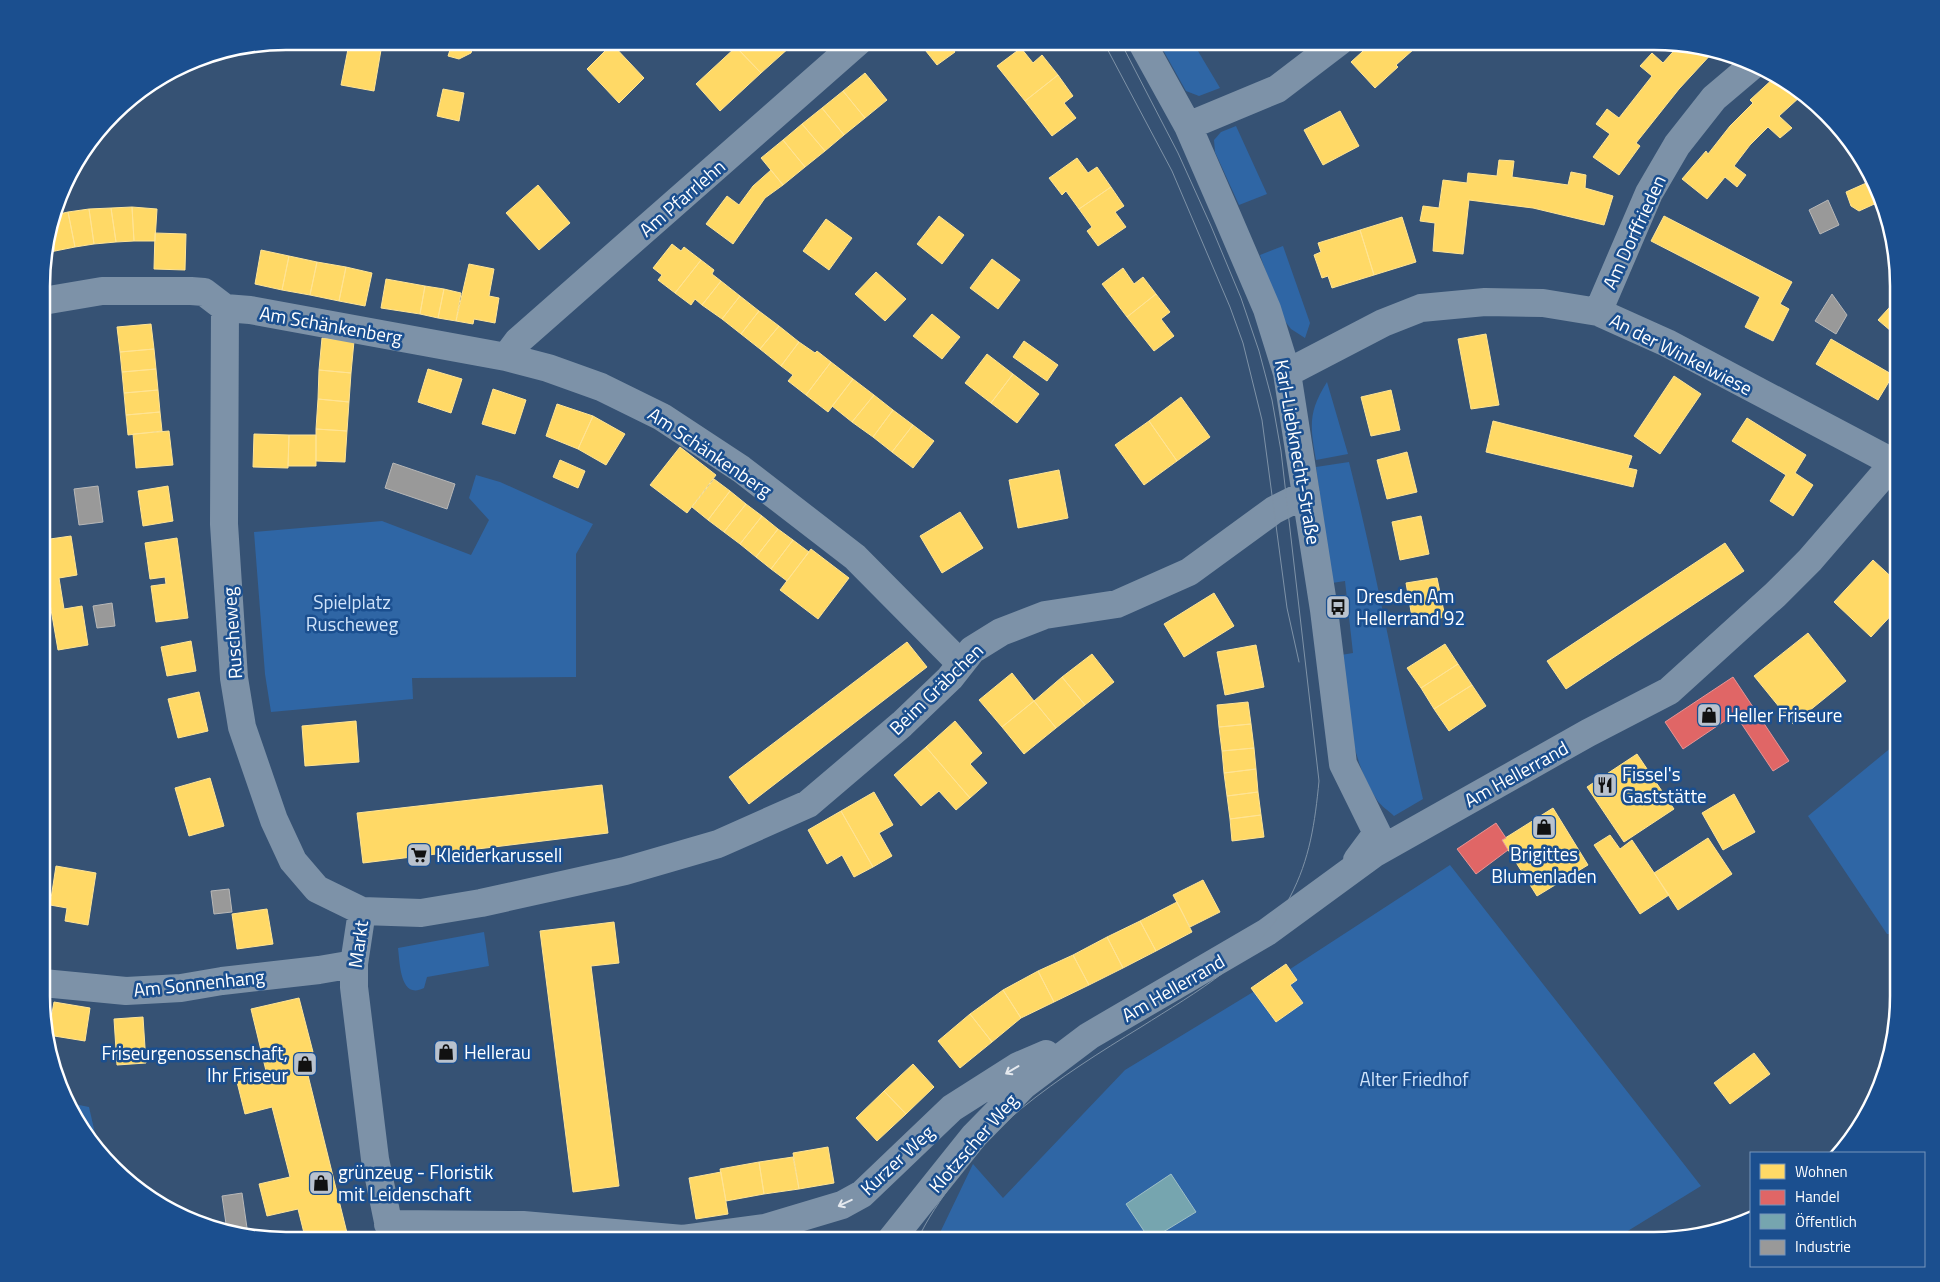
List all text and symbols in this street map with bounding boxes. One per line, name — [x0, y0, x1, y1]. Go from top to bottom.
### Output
street label: Am Pfarrlehn — [632, 152, 731, 243]
street label: Am Dorffrieden — [1594, 170, 1673, 294]
street label: Am Schänkenberg — [257, 298, 405, 351]
street label: An der Winkelwiese — [1605, 305, 1758, 402]
street label: Karl-Liebknecht-Straße — [1268, 357, 1329, 547]
street label: Am Schänkenberg — [642, 399, 778, 504]
place label: Dresden Am Hellerrand 92 — [1356, 581, 1465, 632]
street label: Ruscheweg — [214, 586, 249, 680]
park label: Spielplatz Ruscheweg — [306, 587, 398, 638]
bus stop icon: Dresden Am Hellerrand 92 — [1325, 594, 1351, 620]
street label: Beim Gräbchen — [882, 636, 989, 741]
place label: Heller Friseure — [1726, 700, 1842, 729]
shop icon: Heller Friseure — [1696, 702, 1722, 728]
street label: Am Hellerrand — [1458, 733, 1573, 814]
place label: Fissel's Gaststätte — [1622, 759, 1707, 810]
restaurant icon: Fissel's Gaststätte — [1592, 772, 1618, 798]
shop icon: Brigittes Blumenladen — [1531, 814, 1557, 840]
place label: Brigittes Blumenladen — [1491, 839, 1597, 890]
place label: Kleiderkarussell — [436, 840, 562, 869]
supermarket icon: Kleiderkarussell — [406, 842, 432, 868]
street label: Markt — [340, 918, 375, 970]
street label: Am Hellerrand — [1116, 946, 1230, 1029]
street label: Am Sonnenhang — [132, 961, 266, 1004]
place label: Hellerau — [464, 1037, 531, 1066]
place label: Friseurgenossenschaft, Ihr Friseur — [102, 1038, 288, 1089]
shop icon: Hellerau — [433, 1039, 459, 1065]
shop icon: Friseurgenossenschaft, Ihr Friseur — [292, 1051, 318, 1077]
one-way arrow — [1005, 1064, 1019, 1075]
park label: Alter Friedhof — [1359, 1064, 1469, 1093]
street label: Klotzscher Weg — [921, 1086, 1024, 1199]
street label: Kurzer Weg — [853, 1118, 940, 1202]
legend — [1750, 1152, 1925, 1267]
place label: grünzeug - Floristik mit Leidenschaft — [338, 1157, 493, 1208]
text: Wohnen — [1795, 1160, 1848, 1183]
shop icon: grünzeug - Floristik mit Leidenschaft — [308, 1170, 334, 1196]
text: Handel — [1795, 1185, 1840, 1208]
one-way arrow — [838, 1198, 853, 1208]
text: Öffentlich — [1795, 1210, 1857, 1233]
text: Industrie — [1795, 1235, 1851, 1258]

